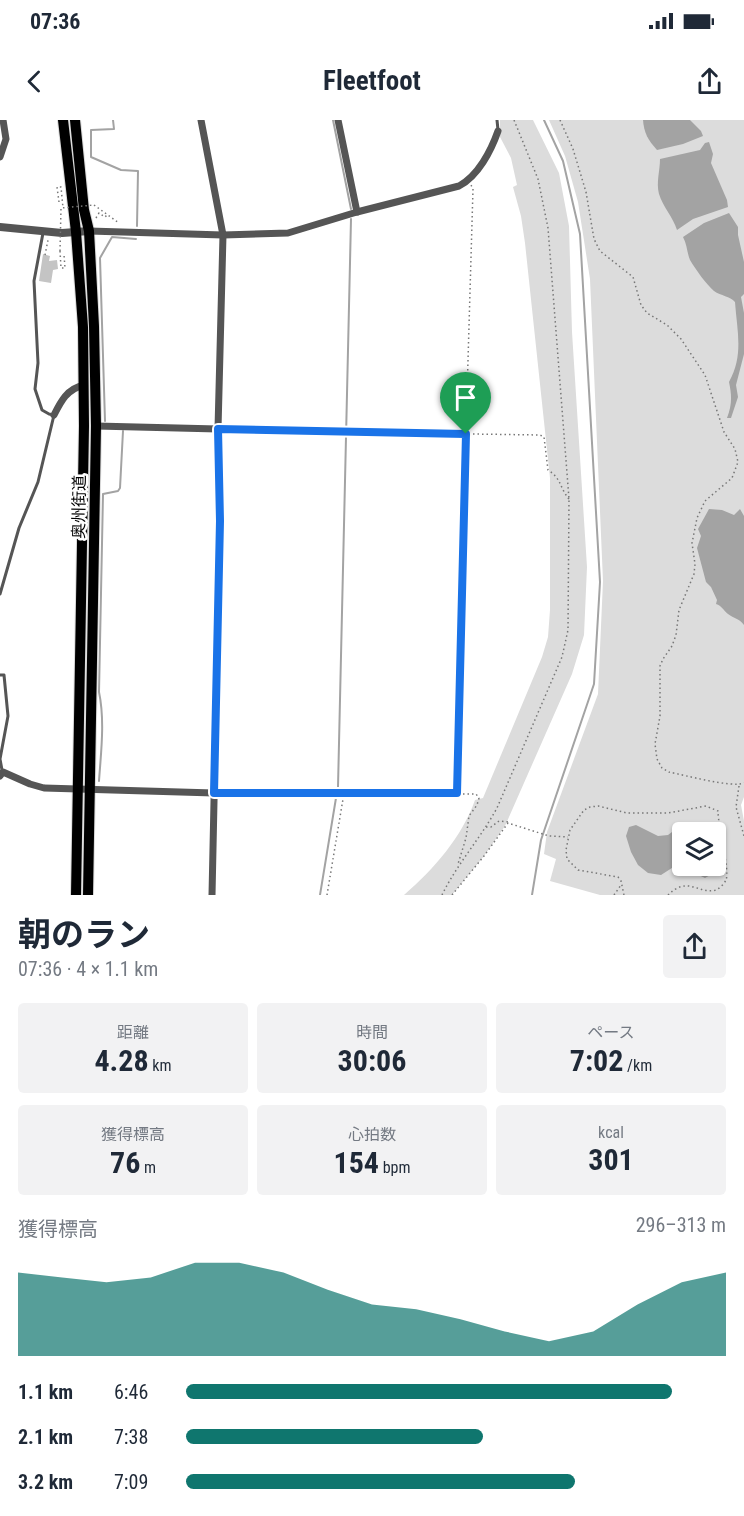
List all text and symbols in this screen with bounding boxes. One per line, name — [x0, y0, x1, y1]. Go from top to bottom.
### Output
text: 07:36 — [30, 9, 81, 34]
icon: back — [18, 65, 51, 98]
text: Fleetfoot — [323, 65, 421, 97]
icon: share — [693, 65, 726, 98]
pin — [440, 372, 491, 434]
icon: arrive — [449, 381, 482, 414]
street label: 奥州街道 — [69, 475, 89, 539]
map controls — [672, 822, 726, 876]
button: layers — [672, 822, 726, 876]
text: 朝のラン — [18, 915, 150, 954]
button: share — [663, 915, 726, 978]
text: 07:36 · 4 × 1.1 km — [18, 957, 158, 981]
text: 距離 — [117, 1023, 149, 1042]
text: 時間 — [356, 1023, 388, 1042]
text: ペース — [587, 1023, 635, 1042]
text: 4.28 — [94, 1043, 149, 1078]
text: 30:06 — [338, 1043, 406, 1078]
text: 7:02 — [570, 1043, 623, 1078]
text: km — [149, 1056, 172, 1075]
text: /km — [623, 1056, 652, 1075]
text: kcal — [598, 1123, 624, 1142]
text: 獲得標高 — [101, 1125, 165, 1144]
text: 心拍数 — [348, 1125, 396, 1144]
text: 301 — [588, 1142, 634, 1177]
text: 76 — [110, 1145, 140, 1180]
text: 154 — [334, 1145, 379, 1180]
text: m — [140, 1158, 156, 1177]
text: bpm — [379, 1158, 410, 1177]
text: 296–313 m — [636, 1213, 726, 1237]
text: 獲得標高 — [18, 1217, 98, 1241]
text: 1.1 km — [18, 1380, 73, 1404]
text: 6:46 — [114, 1380, 148, 1404]
text: 2.1 km — [18, 1425, 73, 1449]
text: 7:38 — [114, 1425, 148, 1449]
text: 3.2 km — [18, 1470, 73, 1494]
text: 7:09 — [114, 1470, 148, 1494]

